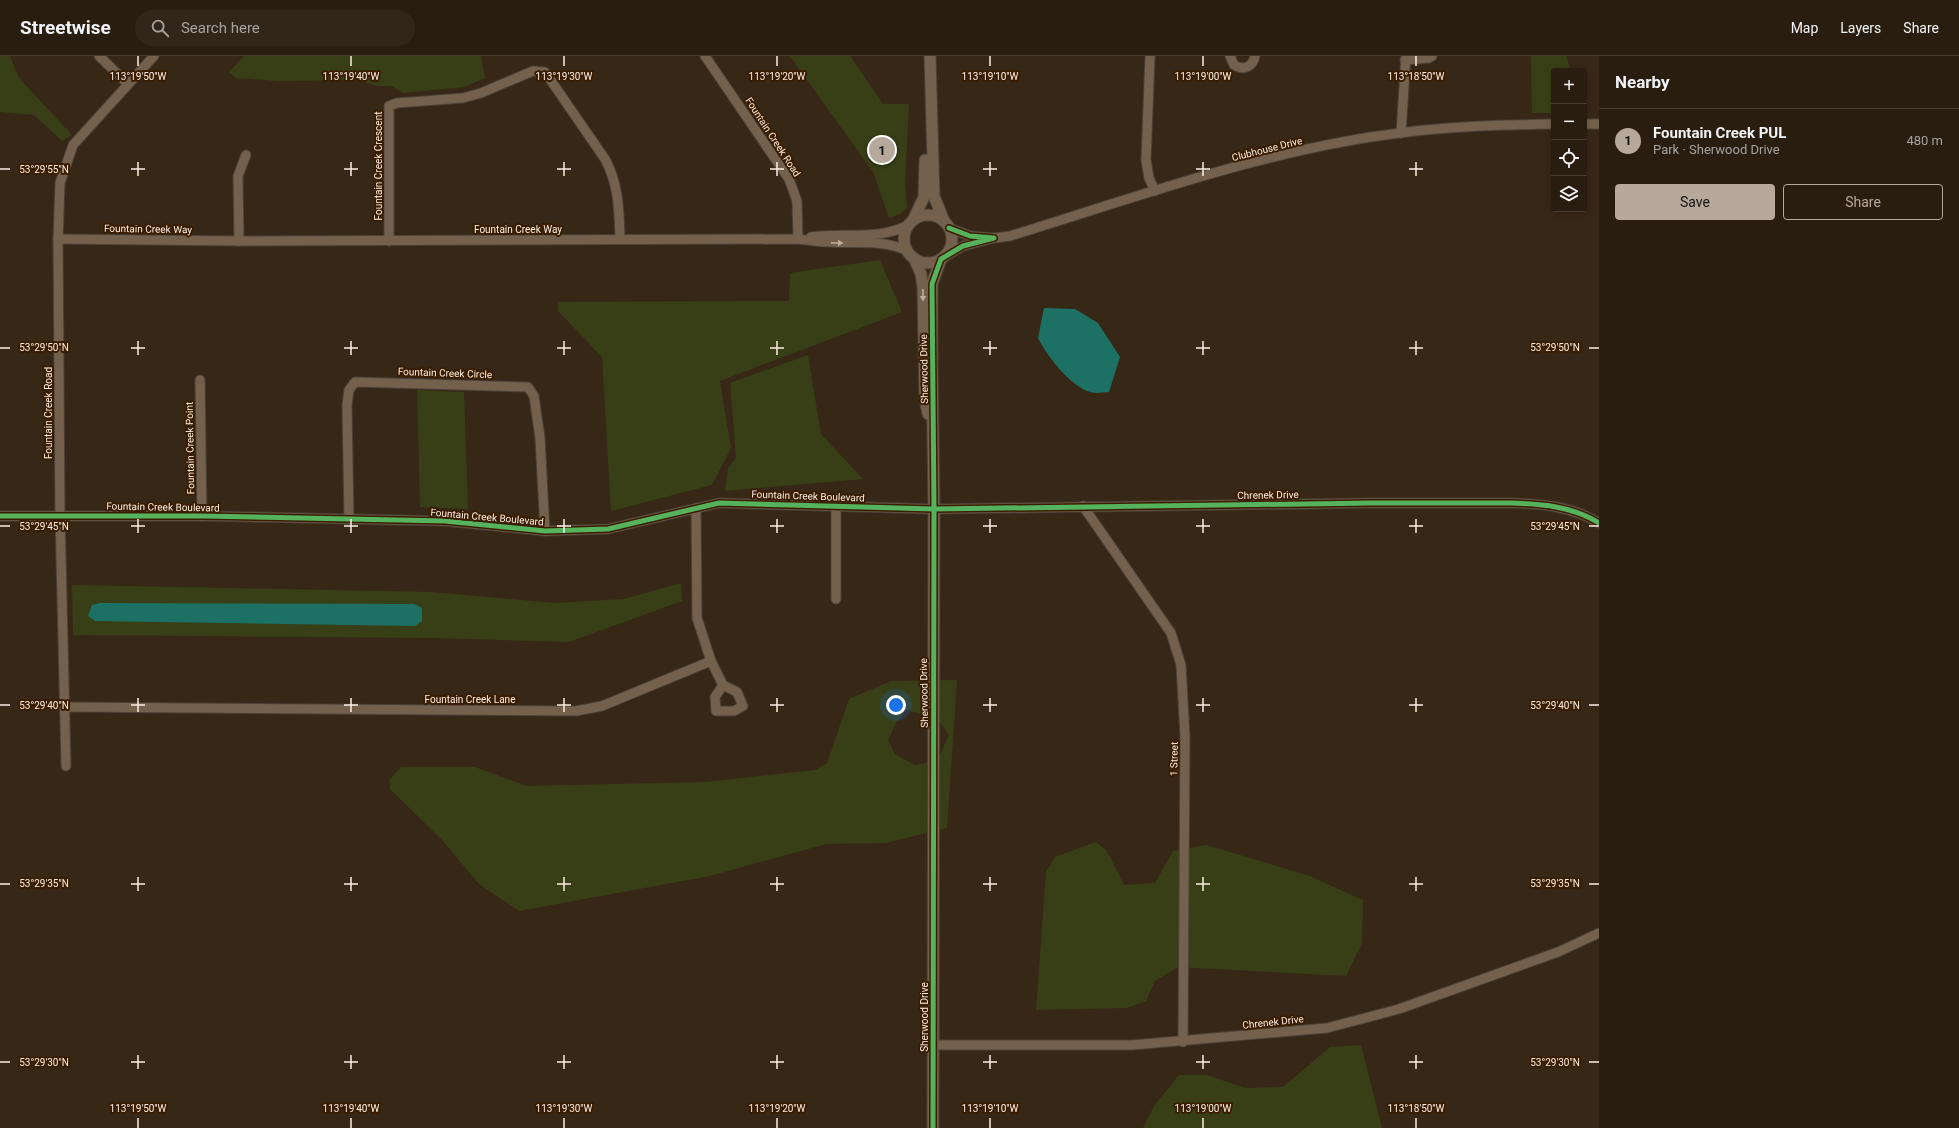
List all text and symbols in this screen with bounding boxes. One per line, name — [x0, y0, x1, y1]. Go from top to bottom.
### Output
search box — [135, 10, 415, 46]
text: Streetwise — [20, 16, 111, 39]
icon: search — [149, 17, 171, 39]
text: Search here — [181, 19, 260, 37]
text: Map — [1791, 20, 1818, 36]
text: Layers — [1840, 20, 1881, 36]
text: Share — [1903, 20, 1939, 36]
map controls — [1551, 68, 1587, 212]
button: + — [1551, 68, 1587, 104]
text: 113°19'50"W — [110, 71, 167, 82]
text: 113°19'40"W — [323, 71, 380, 82]
text: 113°19'30"W — [536, 71, 593, 82]
text: 113°19'20"W — [749, 71, 806, 82]
text: 113°19'10"W — [962, 71, 1019, 82]
text: 113°19'00"W — [1175, 71, 1232, 82]
text: 113°18'50"W — [1388, 71, 1445, 82]
text: Nearby — [1615, 72, 1670, 92]
street label: Fountain Creek Road — [743, 95, 803, 179]
button: − — [1551, 104, 1587, 140]
street label: Fountain Creek Crescent — [373, 112, 384, 220]
text: Fountain Creek PUL — [1653, 124, 1786, 142]
text: 1 — [1624, 133, 1632, 148]
text: 480 m — [1906, 133, 1943, 148]
pin: 1 — [869, 135, 895, 165]
street label: Clubhouse Drive — [1231, 135, 1303, 163]
button: locate — [1551, 140, 1587, 176]
text: Park · Sherwood Drive — [1653, 142, 1780, 157]
text: 53°29'55"N — [19, 164, 69, 175]
button: layers — [1551, 176, 1587, 212]
button: Save — [1615, 184, 1775, 220]
button: Share — [1783, 184, 1943, 220]
street label: Fountain Creek Way — [104, 223, 192, 235]
street label: Fountain Creek Way — [474, 224, 562, 235]
one-way arrow — [831, 239, 843, 246]
one-way arrow — [920, 289, 926, 302]
street label: Sherwood Drive — [918, 334, 930, 404]
text: 53°29'50"N — [19, 342, 69, 353]
text: 53°29'50"N — [1530, 342, 1580, 353]
street label: Fountain Creek Circle — [398, 366, 492, 380]
street label: Fountain Creek Road — [43, 367, 54, 459]
street label: Fountain Creek Point — [184, 402, 196, 494]
street label: Fountain Creek Boulevard — [751, 489, 865, 503]
street label: Chrenek Drive — [1237, 489, 1299, 501]
street label: Fountain Creek Boulevard — [106, 501, 220, 513]
street label: Fountain Creek Boulevard — [430, 507, 544, 527]
text: 53°29'45"N — [19, 521, 69, 532]
text: 53°29'45"N — [1530, 521, 1580, 532]
street label: Sherwood Drive — [918, 658, 930, 728]
street label: Fountain Creek Lane — [425, 694, 515, 705]
your location — [886, 695, 906, 715]
text: 53°29'40"N — [19, 700, 69, 711]
text: 53°29'40"N — [1530, 700, 1580, 711]
street label: 1 Street — [1168, 742, 1180, 776]
text: 53°29'35"N — [19, 878, 69, 889]
text: 53°29'35"N — [1530, 878, 1580, 889]
street label: Sherwood Drive — [919, 982, 930, 1052]
street label: Chrenek Drive — [1242, 1013, 1304, 1031]
text: 53°29'30"N — [19, 1057, 69, 1068]
text: 53°29'30"N — [1530, 1057, 1580, 1068]
text: 113°19'50"W — [110, 1103, 167, 1114]
text: 113°19'40"W — [323, 1103, 380, 1114]
text: 113°19'30"W — [536, 1103, 593, 1114]
text: 113°19'20"W — [749, 1103, 806, 1114]
text: 113°19'10"W — [962, 1103, 1019, 1114]
text: 113°19'00"W — [1175, 1103, 1232, 1114]
text: 113°18'50"W — [1388, 1103, 1445, 1114]

